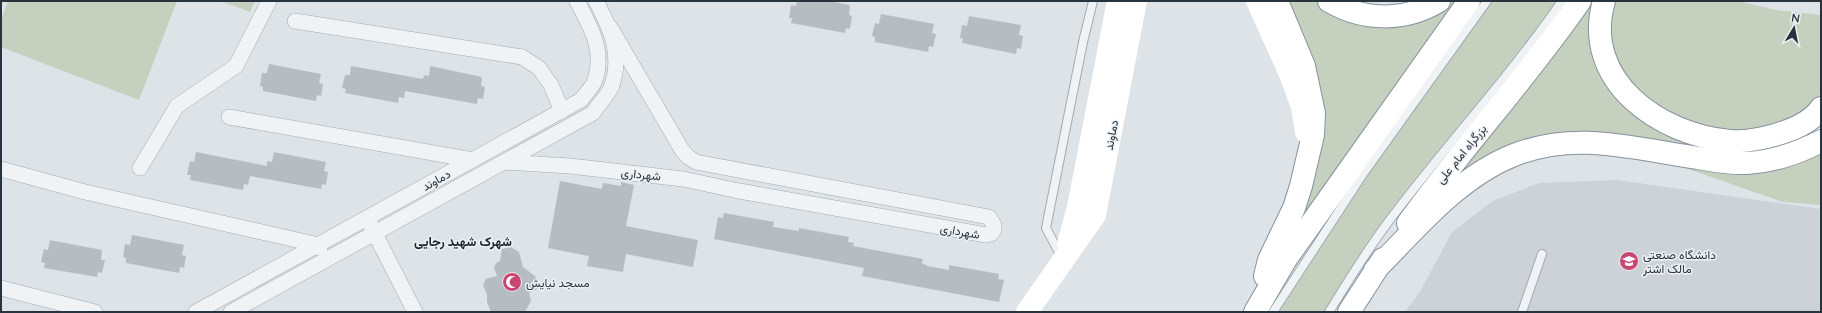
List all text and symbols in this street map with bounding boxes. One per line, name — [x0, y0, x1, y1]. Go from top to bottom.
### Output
north arrow — [1774, 8, 1814, 48]
text: N — [1791, 11, 1801, 25]
street label: دماوند — [1101, 118, 1122, 152]
street label: بزرگراه امام علی — [1433, 121, 1490, 187]
street label: شهرداری — [620, 164, 662, 185]
street label: دماوند — [419, 166, 454, 195]
street label: شهرداری — [939, 220, 981, 243]
district label: شهرک شهید رجایی — [414, 233, 512, 250]
place label: دانشگاه صنعتی مالک اشتر — [1642, 247, 1716, 277]
school or university icon: دانشگاه صنعتی مالک اشتر — [1618, 250, 1640, 272]
mosque icon: مسجد نیایش — [501, 271, 523, 293]
place label: مسجد نیایش — [526, 275, 590, 291]

